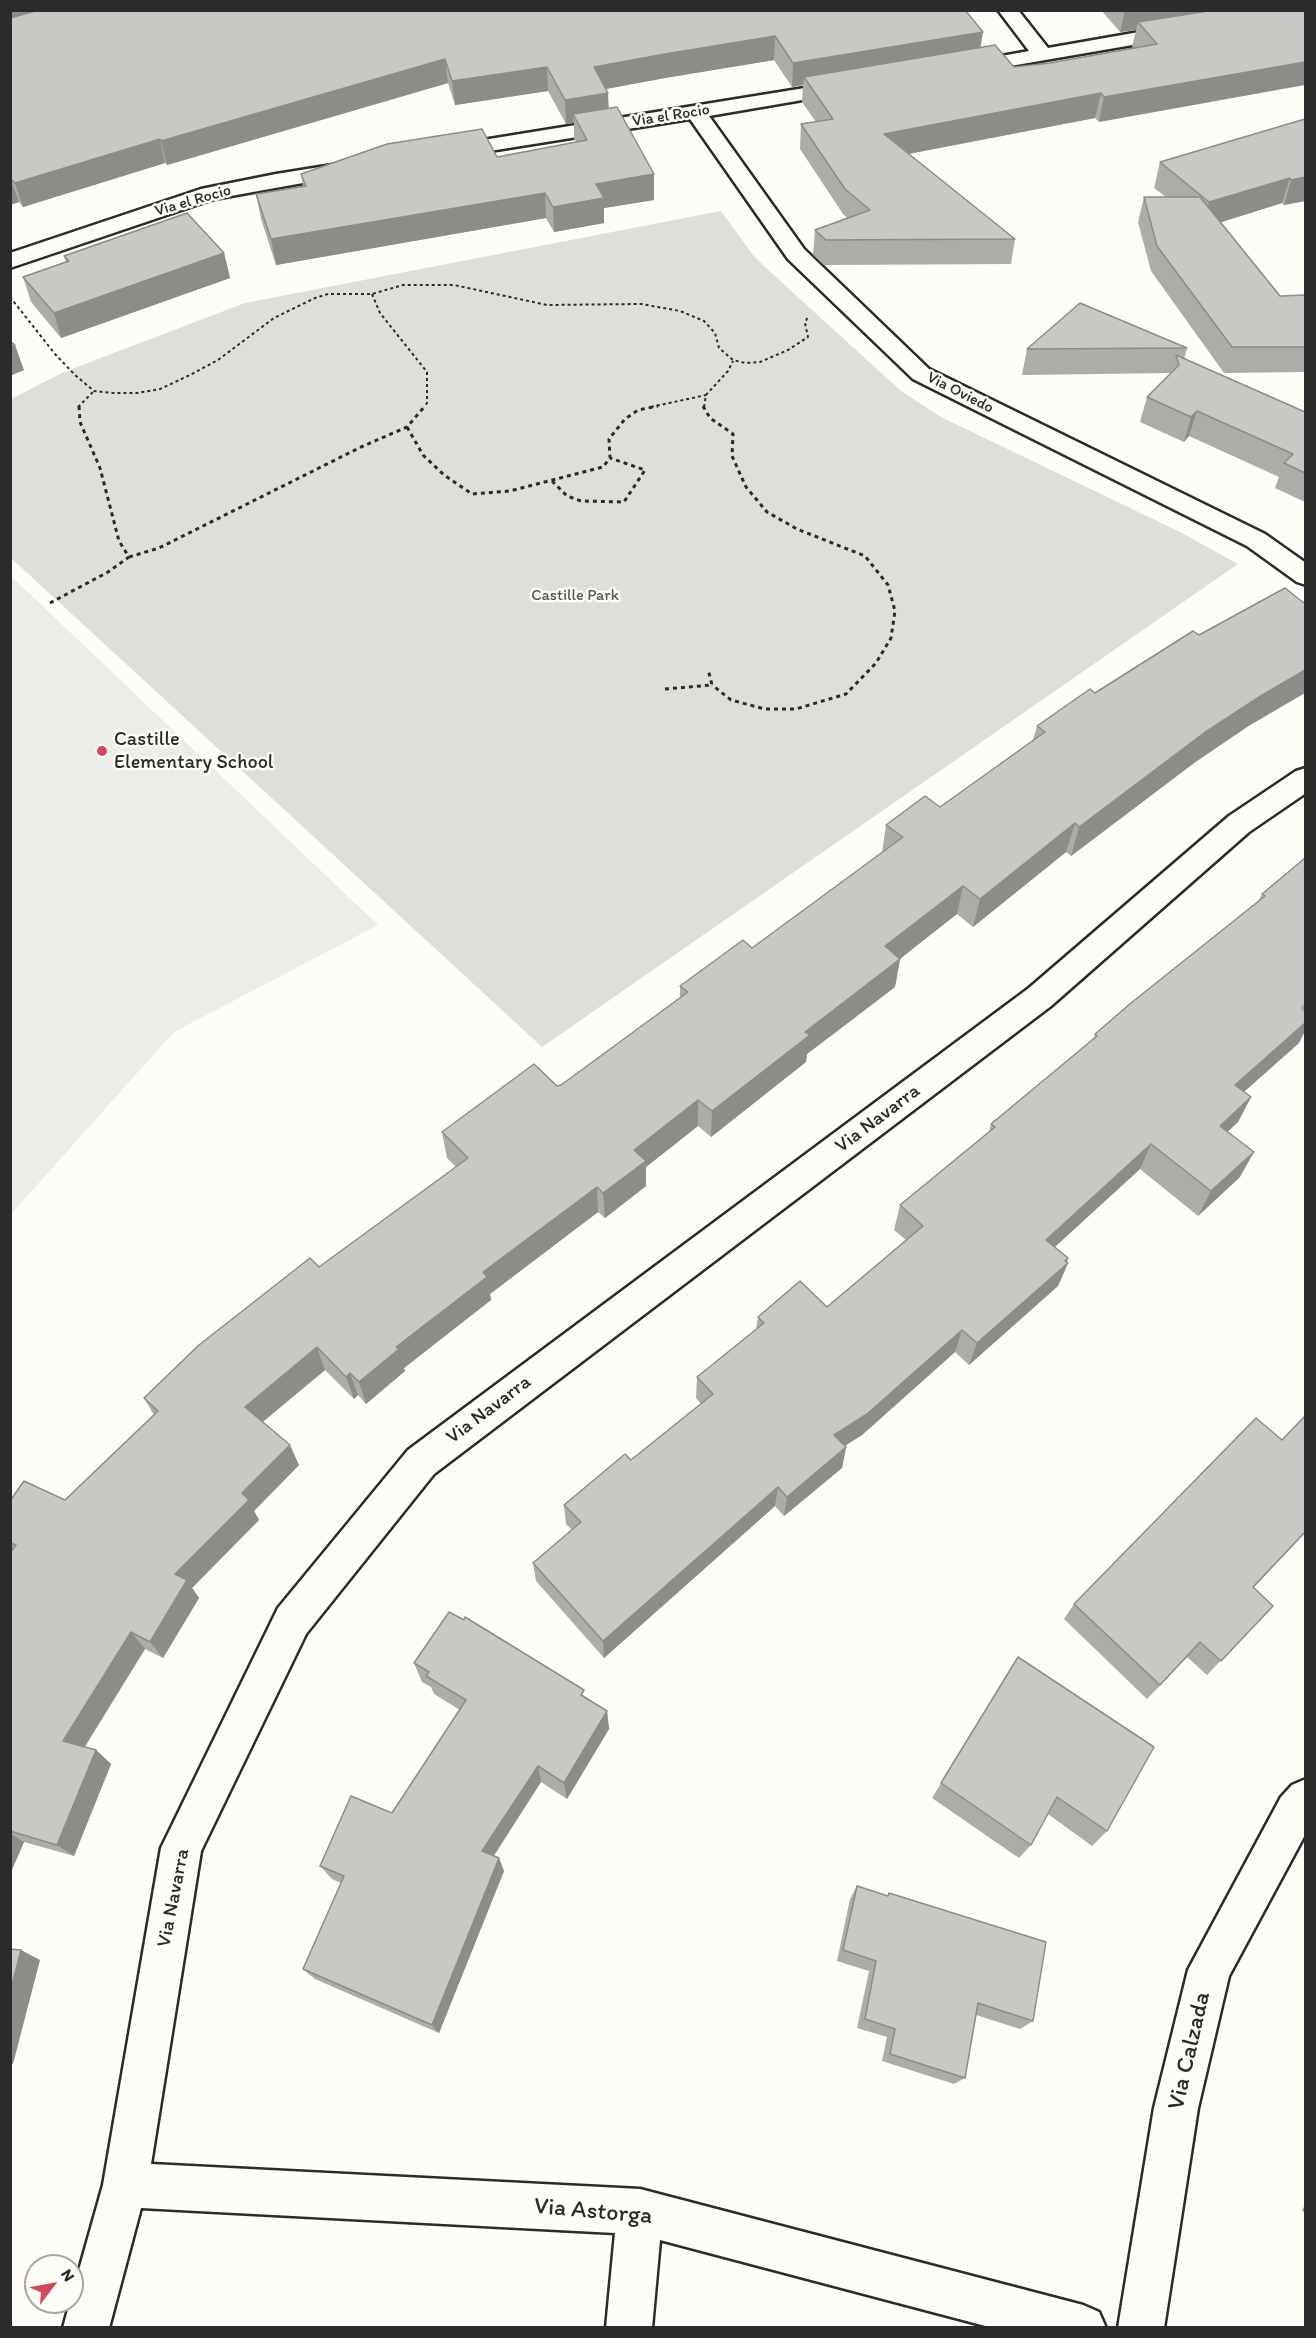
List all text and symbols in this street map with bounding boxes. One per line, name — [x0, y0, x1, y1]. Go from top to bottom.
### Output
street label: Via el Rocio — [631, 100, 711, 132]
street label: Via el Rocio — [153, 181, 233, 221]
street label: Via Oviedo — [923, 368, 997, 418]
park label: Castille Park — [531, 586, 619, 606]
place label: Castille Elementary School — [114, 728, 273, 775]
marker: Castille Elementary School — [95, 744, 109, 758]
street label: Via Navarra — [831, 1079, 925, 1159]
street label: Via Navarra — [442, 1370, 536, 1450]
street label: Via Navarra — [153, 1847, 195, 1949]
street label: Via Calzada — [1162, 1989, 1218, 2113]
street label: Via Astorga — [533, 2192, 653, 2232]
north arrow — [24, 2254, 84, 2314]
text: N — [57, 2266, 79, 2285]

